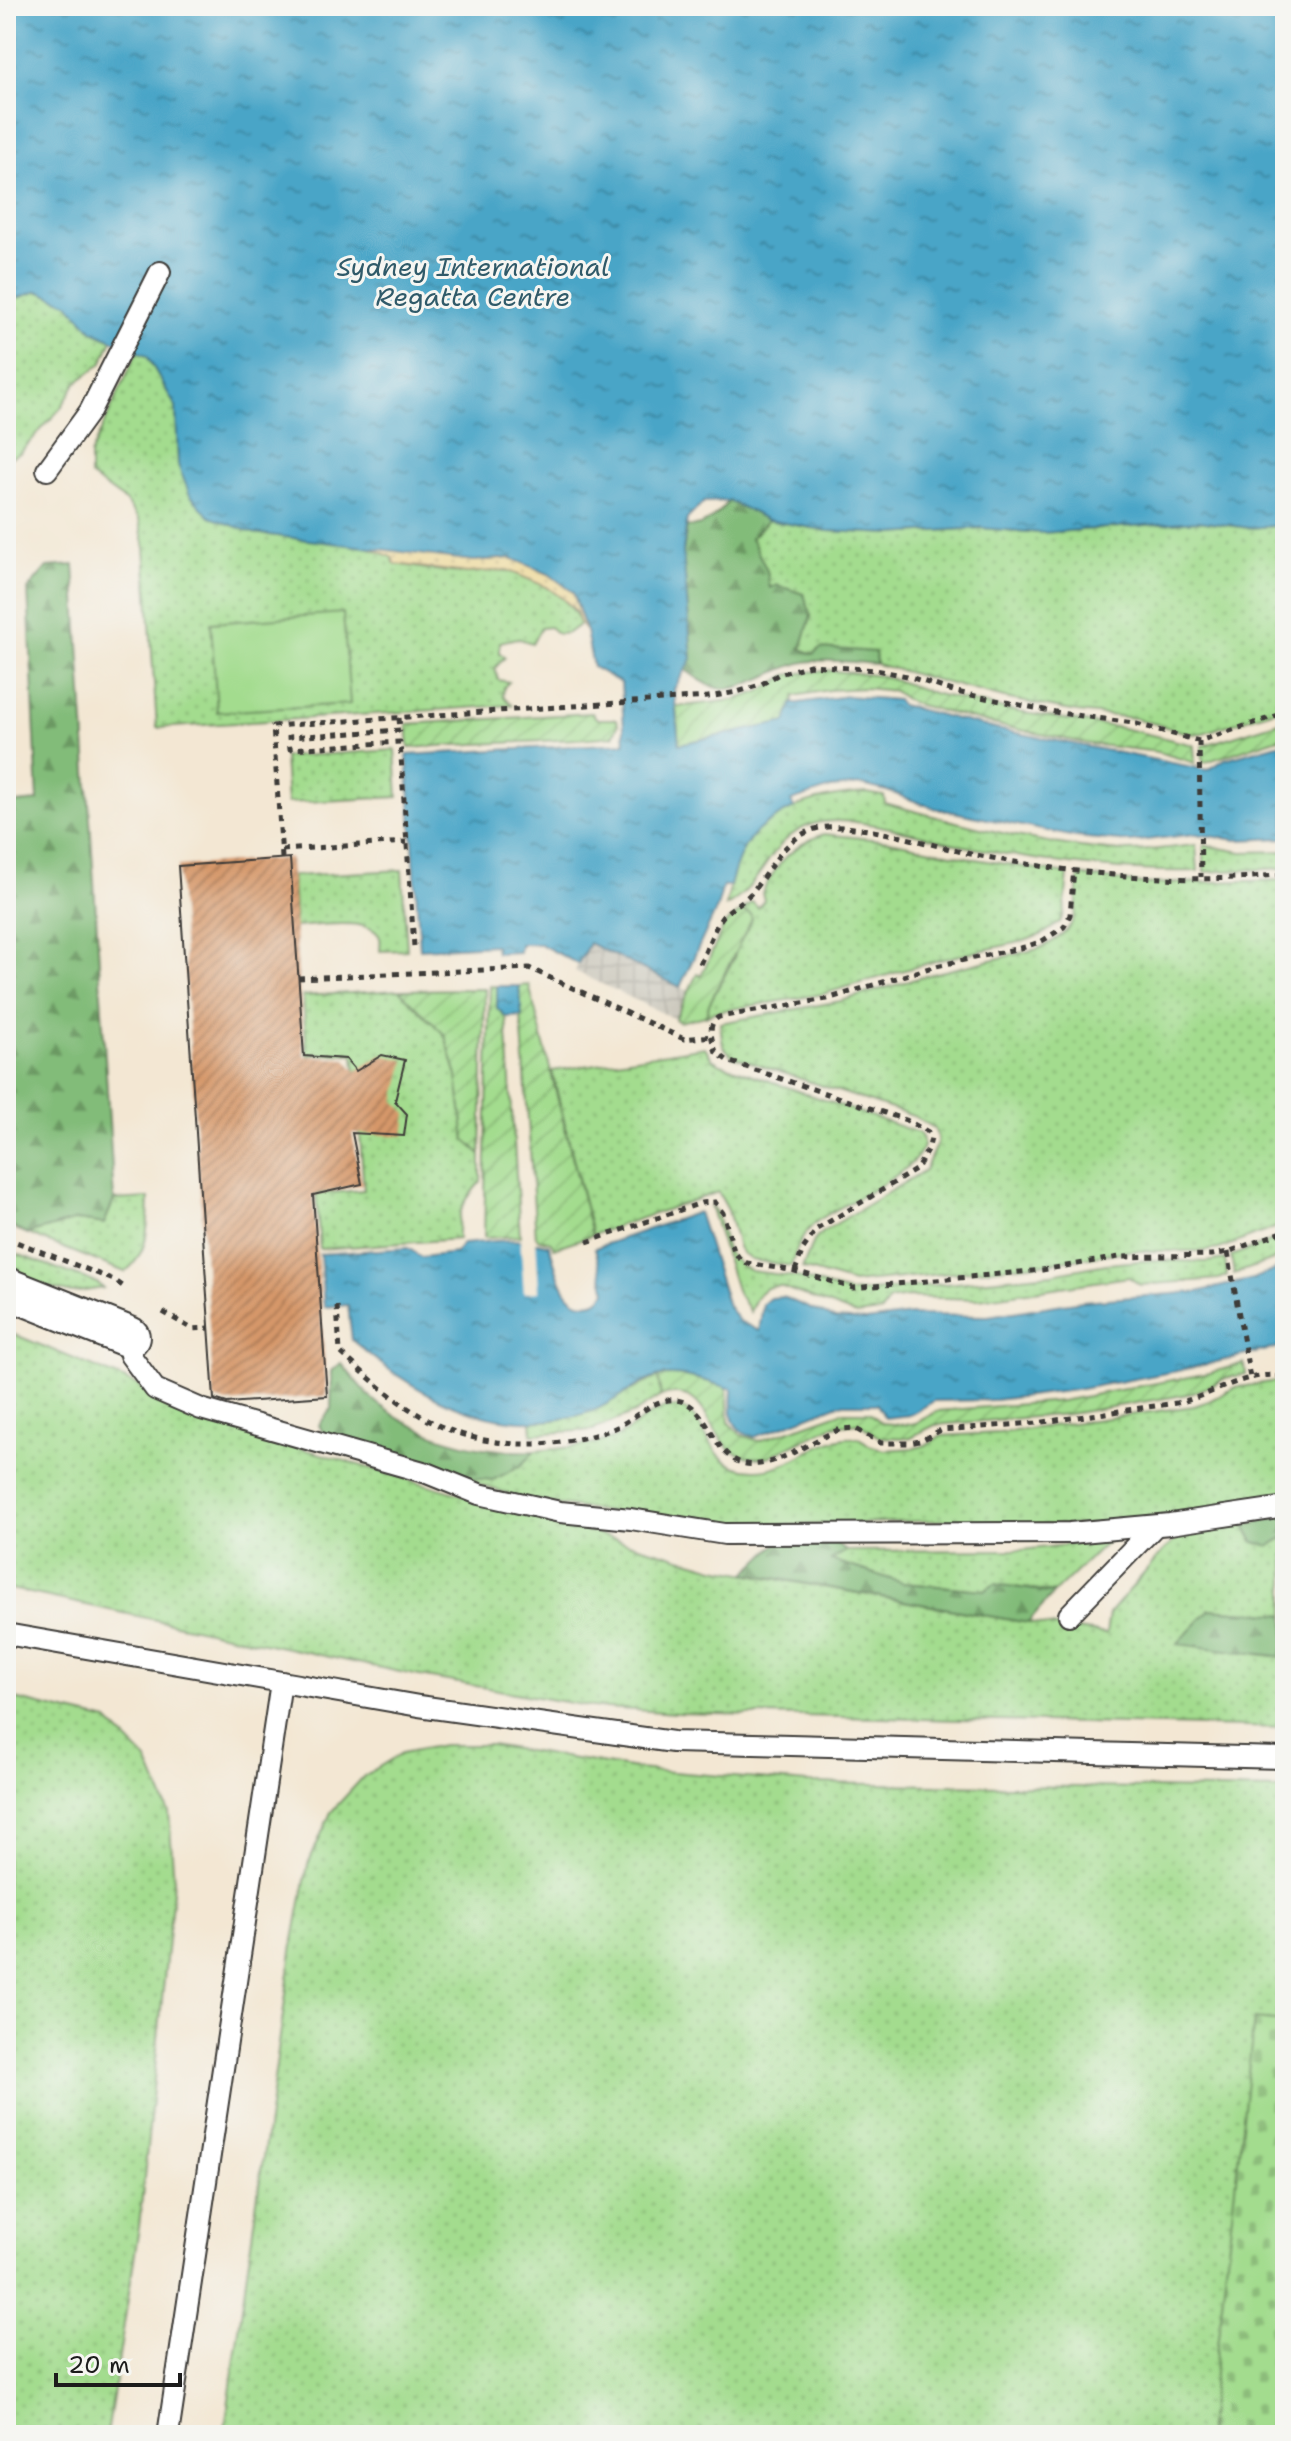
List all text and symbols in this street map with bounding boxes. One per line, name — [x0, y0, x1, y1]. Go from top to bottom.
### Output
water label: Sydney International Regatta Centre — [337, 249, 609, 314]
scale bar — [56, 2337, 180, 2387]
text: 20 m — [68, 2349, 130, 2381]

